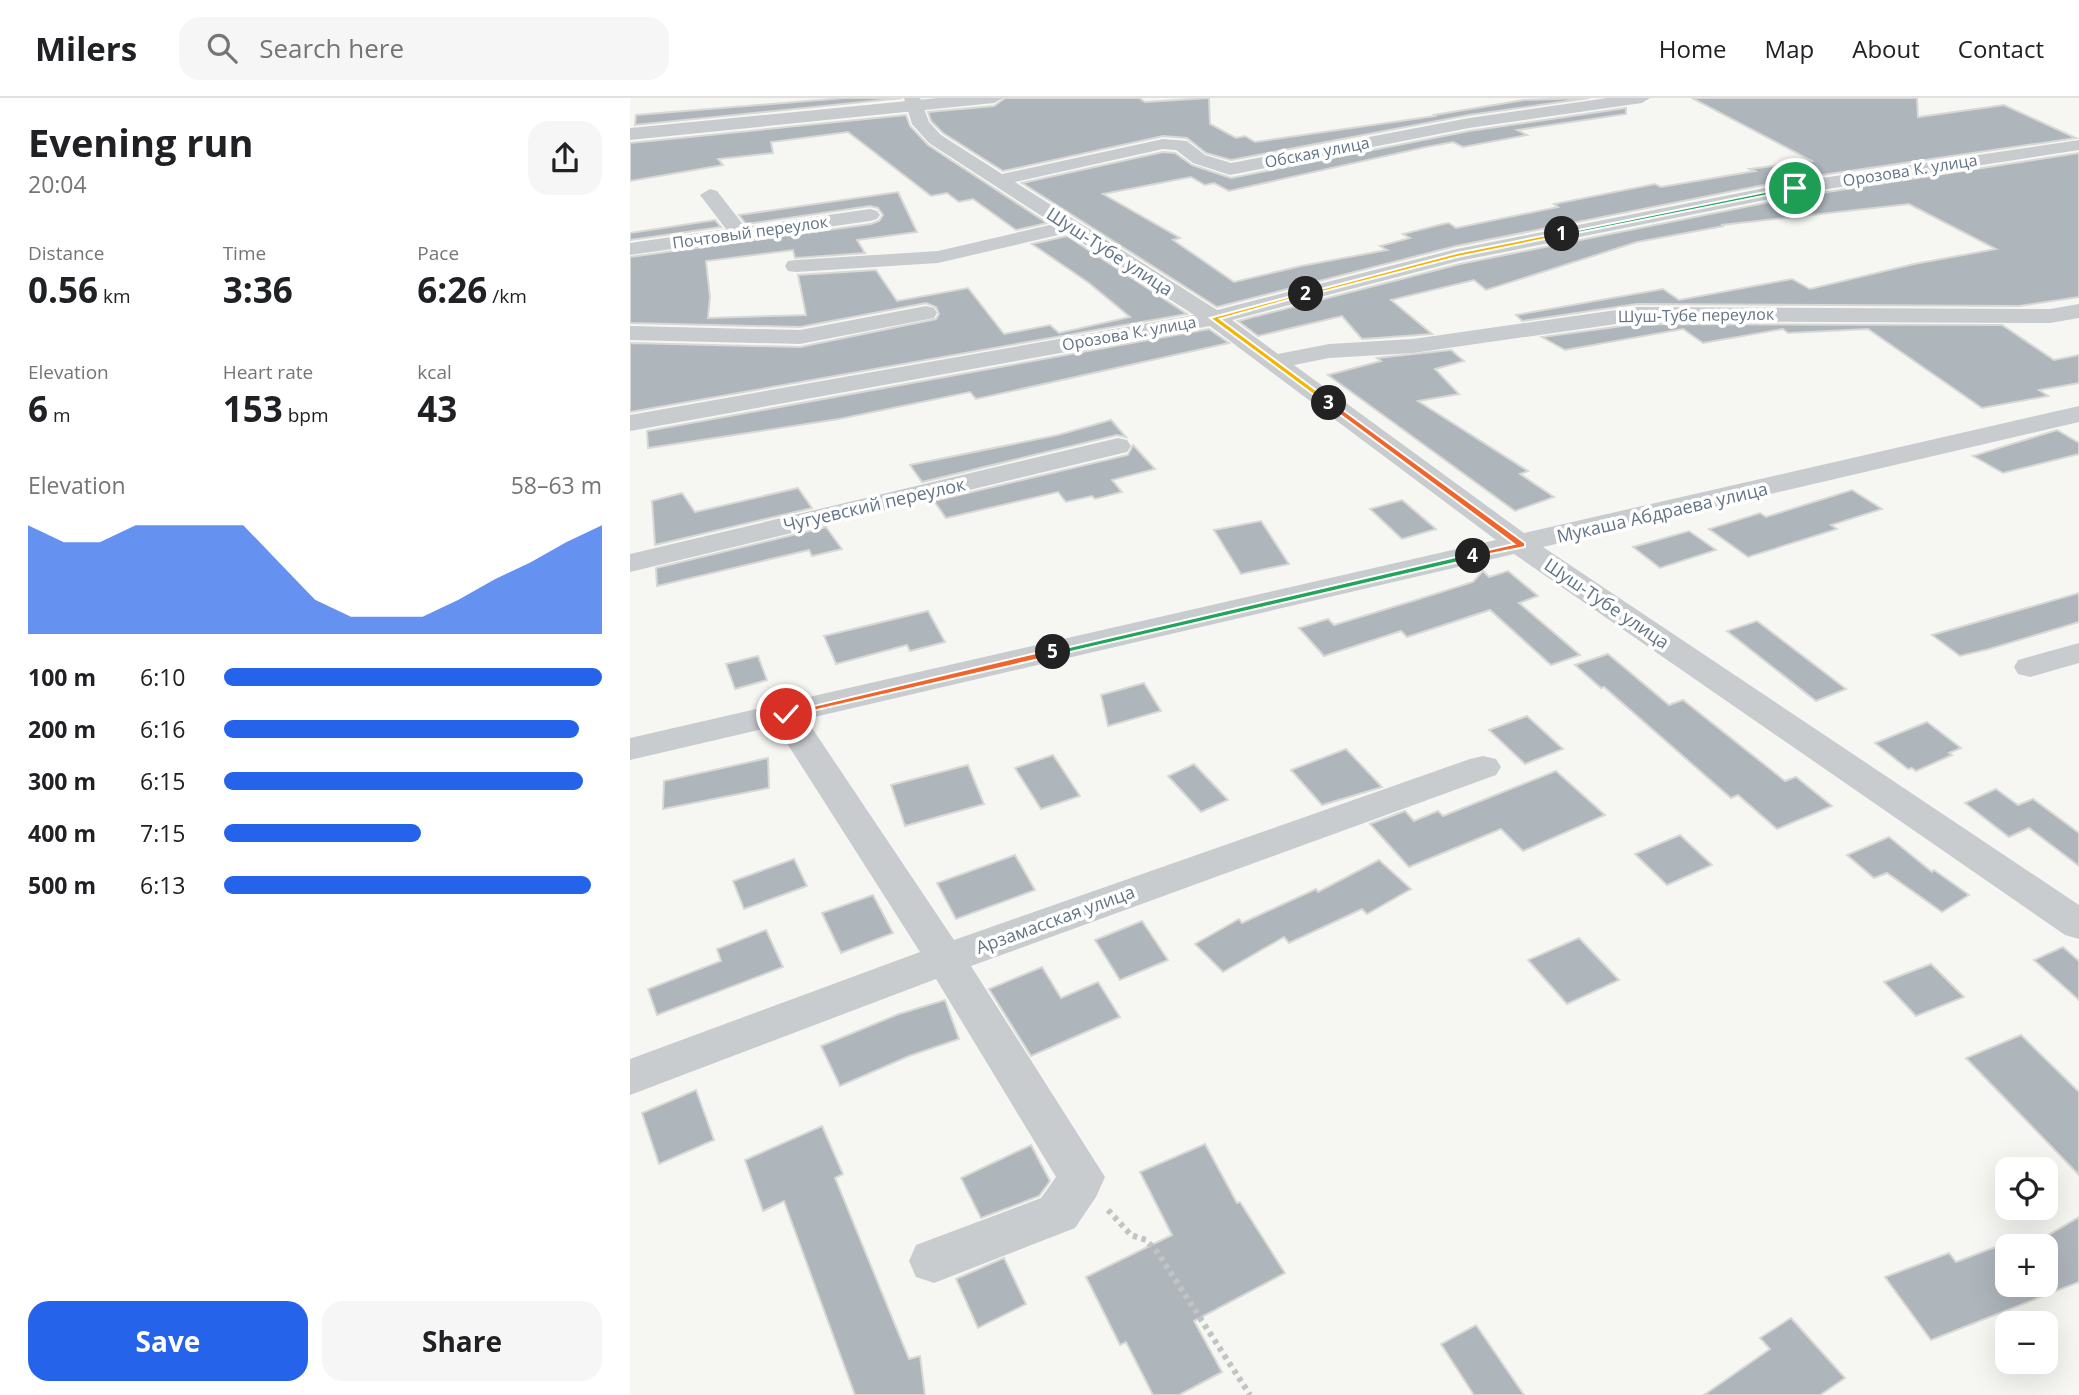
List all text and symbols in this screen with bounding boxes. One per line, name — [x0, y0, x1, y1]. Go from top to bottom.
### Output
search box — [179, 17, 669, 80]
text: Milers — [35, 26, 137, 71]
icon: search — [203, 29, 241, 67]
text: Search here — [259, 30, 404, 66]
text: Home — [1659, 32, 1727, 65]
text: Map — [1765, 32, 1814, 65]
text: About — [1852, 32, 1920, 65]
text: Contact — [1958, 32, 2044, 65]
text: Evening run — [28, 116, 253, 168]
button: share — [528, 121, 602, 195]
street label: Обская улица — [1263, 131, 1371, 173]
street label: Орозова К. улица — [1841, 149, 1979, 191]
pin — [1765, 158, 1825, 218]
text: 20:04 — [28, 168, 87, 200]
icon: arrive — [1776, 169, 1814, 207]
street label: Шуш-Тубе улица — [1042, 201, 1178, 301]
street label: Почтовый переулок — [671, 210, 830, 254]
pin: 1 — [1544, 216, 1580, 252]
text: 1 — [1556, 220, 1567, 246]
text: Distance — [28, 240, 104, 266]
text: Time — [223, 240, 266, 266]
text: Pace — [417, 240, 459, 266]
text: 0.56 — [28, 266, 98, 313]
text: 3:36 — [223, 266, 293, 313]
text: 6:26 — [417, 266, 487, 313]
pin: 2 — [1288, 276, 1324, 312]
text: 2 — [1300, 280, 1311, 306]
text: km — [98, 283, 131, 309]
text: /km — [487, 283, 527, 309]
street label: Шуш-Тубе переулок — [1618, 303, 1775, 327]
street label: Орозова К. улица — [1060, 310, 1198, 356]
text: Elevation — [28, 359, 109, 385]
text: Heart rate — [223, 359, 313, 385]
text: kcal — [417, 359, 452, 385]
text: 6 — [28, 385, 48, 432]
text: 153 — [223, 385, 283, 432]
text: 43 — [417, 385, 457, 432]
pin: 3 — [1312, 386, 1346, 420]
text: 3 — [1323, 389, 1334, 415]
text: m — [48, 402, 71, 428]
text: bpm — [283, 402, 328, 428]
text: Elevation — [28, 469, 126, 501]
text: 58–63 m — [511, 469, 602, 501]
street label: Чугуевский переулок — [781, 471, 968, 537]
street label: Мукаша Абдраева улица — [1554, 476, 1770, 548]
pin: 4 — [1456, 538, 1490, 574]
text: 4 — [1467, 542, 1478, 568]
street label: Шуш-Тубе улица — [1540, 552, 1674, 654]
pin: 5 — [1036, 634, 1070, 670]
text: 5 — [1047, 638, 1058, 664]
text: 100 m — [28, 661, 96, 693]
text: 6:10 — [140, 661, 186, 693]
pin — [756, 684, 816, 744]
icon: check — [767, 695, 805, 733]
text: 200 m — [28, 713, 96, 745]
text: 6:16 — [140, 713, 186, 745]
text: 300 m — [28, 765, 96, 797]
text: 6:15 — [140, 765, 186, 797]
text: 400 m — [28, 817, 96, 849]
text: 7:15 — [140, 817, 186, 849]
text: 500 m — [28, 869, 96, 901]
text: 6:13 — [140, 869, 186, 901]
street label: Арзамасская улица — [972, 879, 1138, 959]
map controls — [1995, 1157, 2058, 1374]
button: locate — [1995, 1157, 2058, 1220]
button: + — [1995, 1234, 2058, 1297]
button: Save — [28, 1301, 308, 1381]
button: Share — [322, 1301, 602, 1381]
button: − — [1995, 1311, 2058, 1374]

